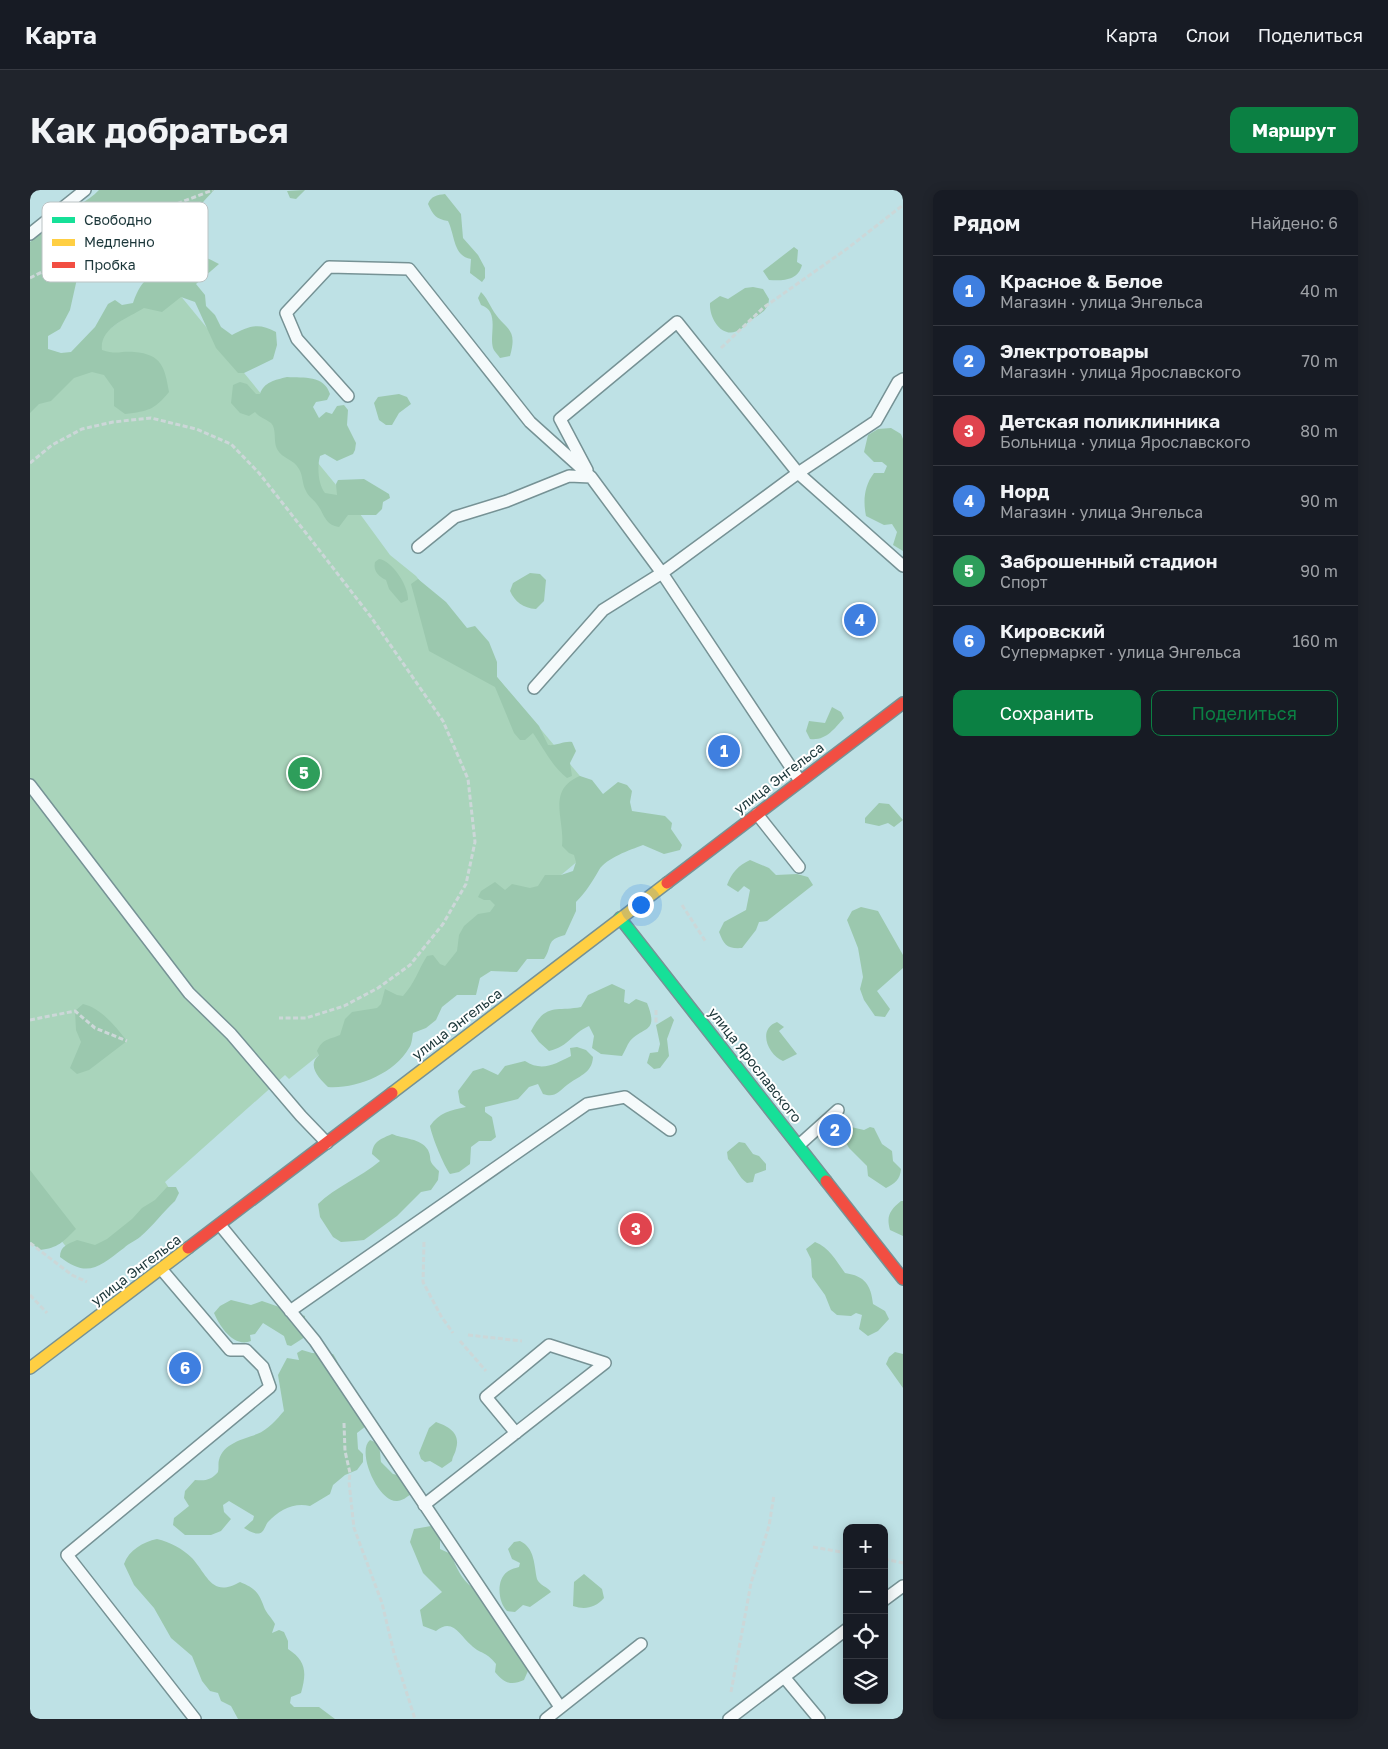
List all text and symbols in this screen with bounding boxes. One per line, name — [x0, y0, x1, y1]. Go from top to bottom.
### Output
text: Карта — [25, 20, 97, 49]
text: Карта — [1106, 24, 1158, 46]
text: Слои — [1186, 24, 1230, 46]
text: Поделиться — [1258, 24, 1363, 46]
button: Маршрут — [1230, 107, 1358, 153]
text: Как добраться — [30, 109, 288, 151]
legend — [42, 202, 208, 282]
text: Рядом — [953, 210, 1020, 236]
text: Свободно — [84, 211, 152, 228]
text: Найдено: 6 — [1250, 213, 1338, 233]
text: Медленно — [84, 233, 155, 250]
text: Пробка — [84, 256, 136, 273]
text: Красное & Белое — [1000, 269, 1163, 292]
text: 1 — [965, 281, 973, 301]
text: 40 m — [1300, 281, 1338, 301]
text: Магазин · улица Энгельса — [1000, 292, 1203, 312]
text: Электротовары — [1000, 339, 1149, 362]
text: 2 — [964, 351, 974, 371]
text: 70 m — [1301, 351, 1338, 371]
text: Магазин · улица Ярославского — [1000, 362, 1241, 382]
text: Детская поликлинника — [1000, 409, 1220, 432]
text: 3 — [964, 421, 974, 441]
text: 80 m — [1300, 421, 1338, 441]
text: Больница · улица Ярославского — [1000, 432, 1251, 452]
text: Норд — [1000, 479, 1049, 502]
text: 4 — [964, 491, 974, 511]
text: 90 m — [1300, 491, 1338, 511]
text: Магазин · улица Энгельса — [1000, 502, 1203, 522]
text: Заброшенный стадион — [1000, 549, 1217, 572]
text: 5 — [964, 561, 974, 581]
text: 90 m — [1300, 561, 1338, 581]
text: Спорт — [1000, 572, 1048, 592]
pin: 4 — [844, 601, 876, 639]
text: Кировский — [1000, 619, 1105, 642]
text: 6 — [964, 631, 974, 651]
text: 160 m — [1292, 631, 1338, 651]
text: Супермаркет · улица Энгельса — [1000, 642, 1241, 662]
button: Сохранить — [953, 690, 1141, 736]
button: Поделиться — [1151, 690, 1338, 736]
pin: 1 — [708, 732, 740, 770]
street label: улица Энгельса — [730, 738, 827, 817]
pin: 5 — [288, 754, 320, 792]
your location — [628, 892, 654, 918]
street label: улица Энгельса — [408, 984, 505, 1063]
street label: улица Ярославского — [705, 1004, 806, 1126]
pin: 2 — [819, 1111, 851, 1149]
pin: 3 — [620, 1210, 652, 1248]
street label: улица Энгельса — [87, 1230, 184, 1309]
pin: 6 — [169, 1349, 201, 1387]
map controls — [843, 1524, 888, 1704]
button: + — [843, 1524, 888, 1569]
button: − — [843, 1569, 888, 1614]
button: locate — [843, 1614, 888, 1659]
button: layers — [843, 1659, 888, 1704]

